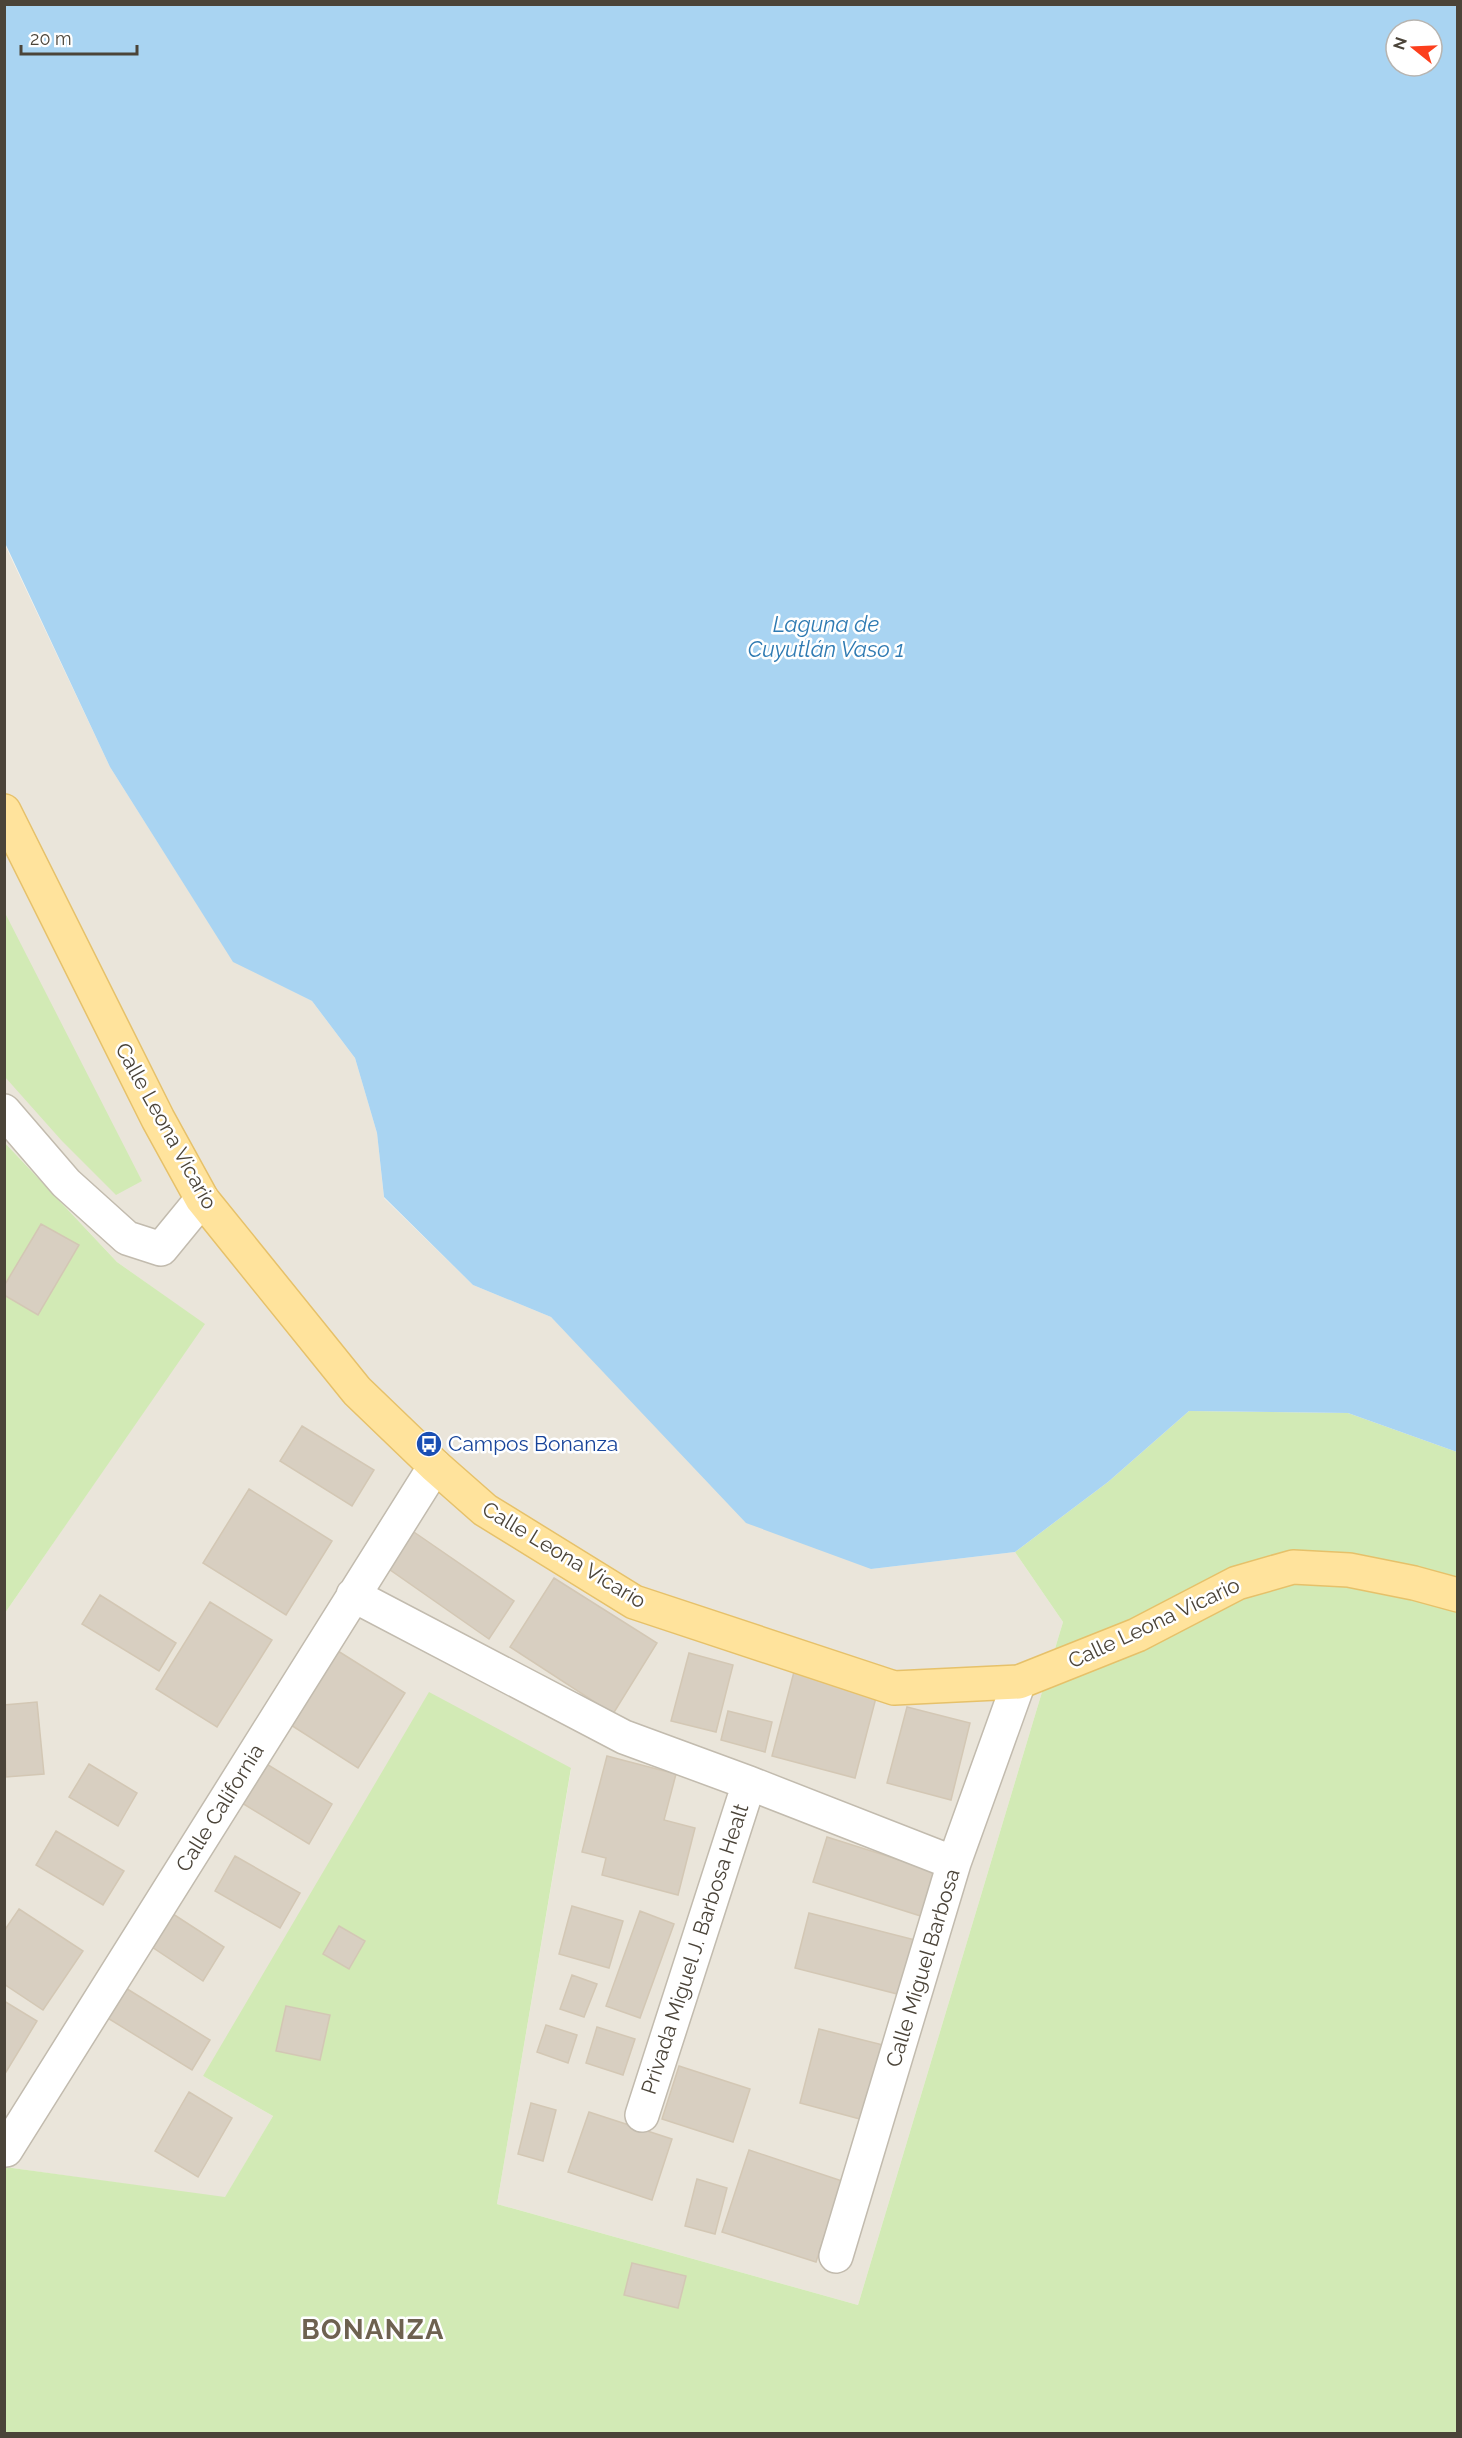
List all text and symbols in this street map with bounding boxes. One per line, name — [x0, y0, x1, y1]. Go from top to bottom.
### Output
scale bar — [21, 18, 136, 56]
north arrow — [1384, 18, 1444, 78]
text: 20 m — [30, 28, 72, 49]
text: N — [1389, 35, 1411, 52]
water label: Laguna de Cuyutlán Vaso 1 — [748, 611, 904, 662]
street label: Calle Leona Vicario — [110, 1038, 223, 1213]
bus stop icon: Campos Bonanza — [414, 1429, 444, 1459]
place label: Campos Bonanza — [448, 1431, 618, 1456]
street label: Calle Leona Vicario — [478, 1496, 651, 1613]
street label: Calle Leona Vicario — [1064, 1572, 1244, 1673]
street label: Calle California — [170, 1739, 269, 1876]
street label: Privada Miguel J. Barbosa Healt — [636, 1800, 753, 2097]
street label: Calle Miguel Barbosa — [880, 1866, 965, 2070]
district label: BONANZA — [301, 2314, 445, 2345]

